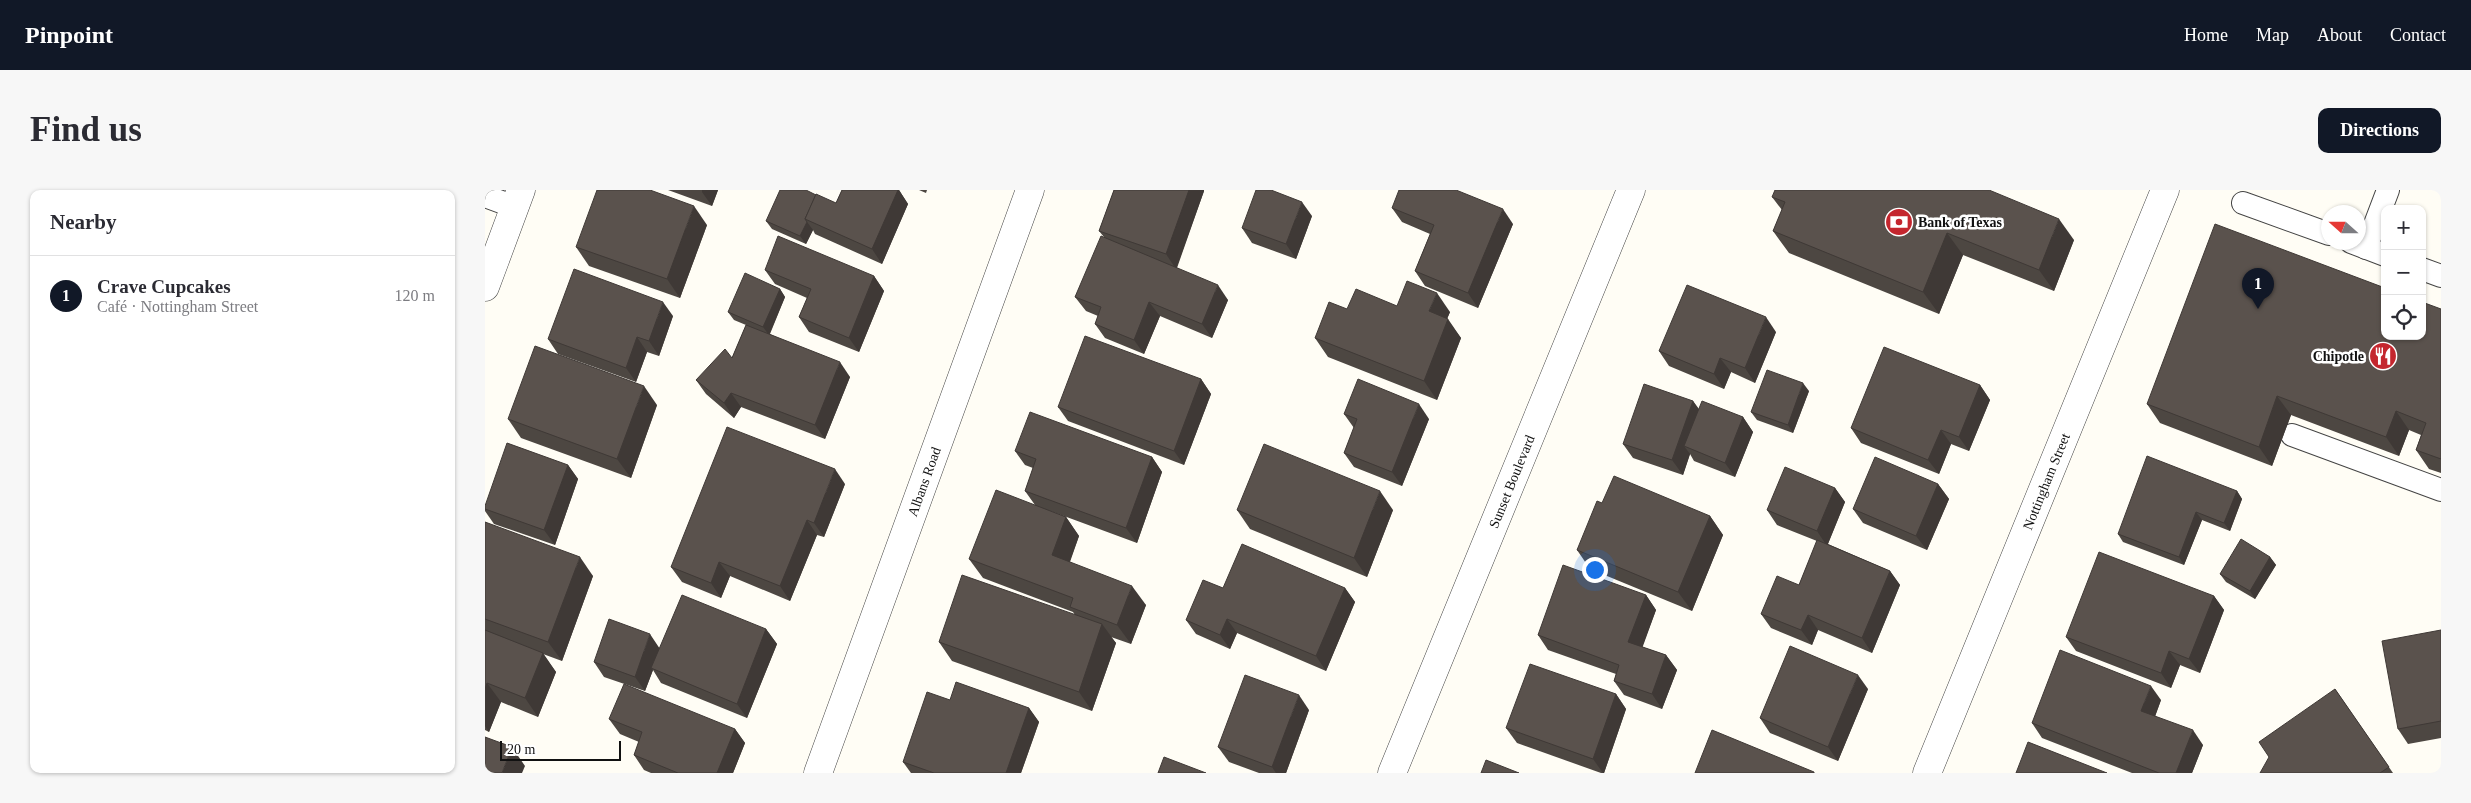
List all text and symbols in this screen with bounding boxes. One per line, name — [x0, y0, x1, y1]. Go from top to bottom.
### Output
text: Pinpoint — [25, 22, 113, 48]
text: Home — [2184, 25, 2228, 45]
text: Map — [2256, 25, 2289, 45]
text: About — [2317, 25, 2362, 45]
text: Contact — [2390, 25, 2446, 45]
button: Directions — [2318, 108, 2441, 153]
text: Find us — [30, 110, 142, 149]
north arrow — [2321, 205, 2366, 250]
map controls — [2381, 205, 2426, 340]
button: + — [2381, 205, 2426, 250]
bank icon: Bank of Texas — [1884, 207, 1914, 237]
text: Nearby — [50, 210, 117, 234]
place label: Bank of Texas — [1918, 215, 2003, 230]
button: − — [2381, 250, 2426, 295]
pin: 1 — [2242, 268, 2274, 309]
text: Crave Cupcakes — [97, 276, 231, 297]
text: 1 — [62, 287, 70, 304]
text: 120 m — [395, 287, 435, 304]
button: locate — [2381, 295, 2426, 340]
text: Café · Nottingham Street — [97, 298, 258, 315]
restaurant icon: Chipotle — [2368, 341, 2398, 371]
place label: Chipotle — [2313, 349, 2364, 364]
street label: Nottingham Street — [2020, 431, 2073, 532]
street label: Sunset Boulevard — [1486, 433, 1538, 530]
street label: Albans Road — [905, 445, 944, 519]
your location — [1582, 557, 1608, 583]
scale bar — [500, 738, 621, 761]
text: 20 m — [507, 742, 535, 757]

